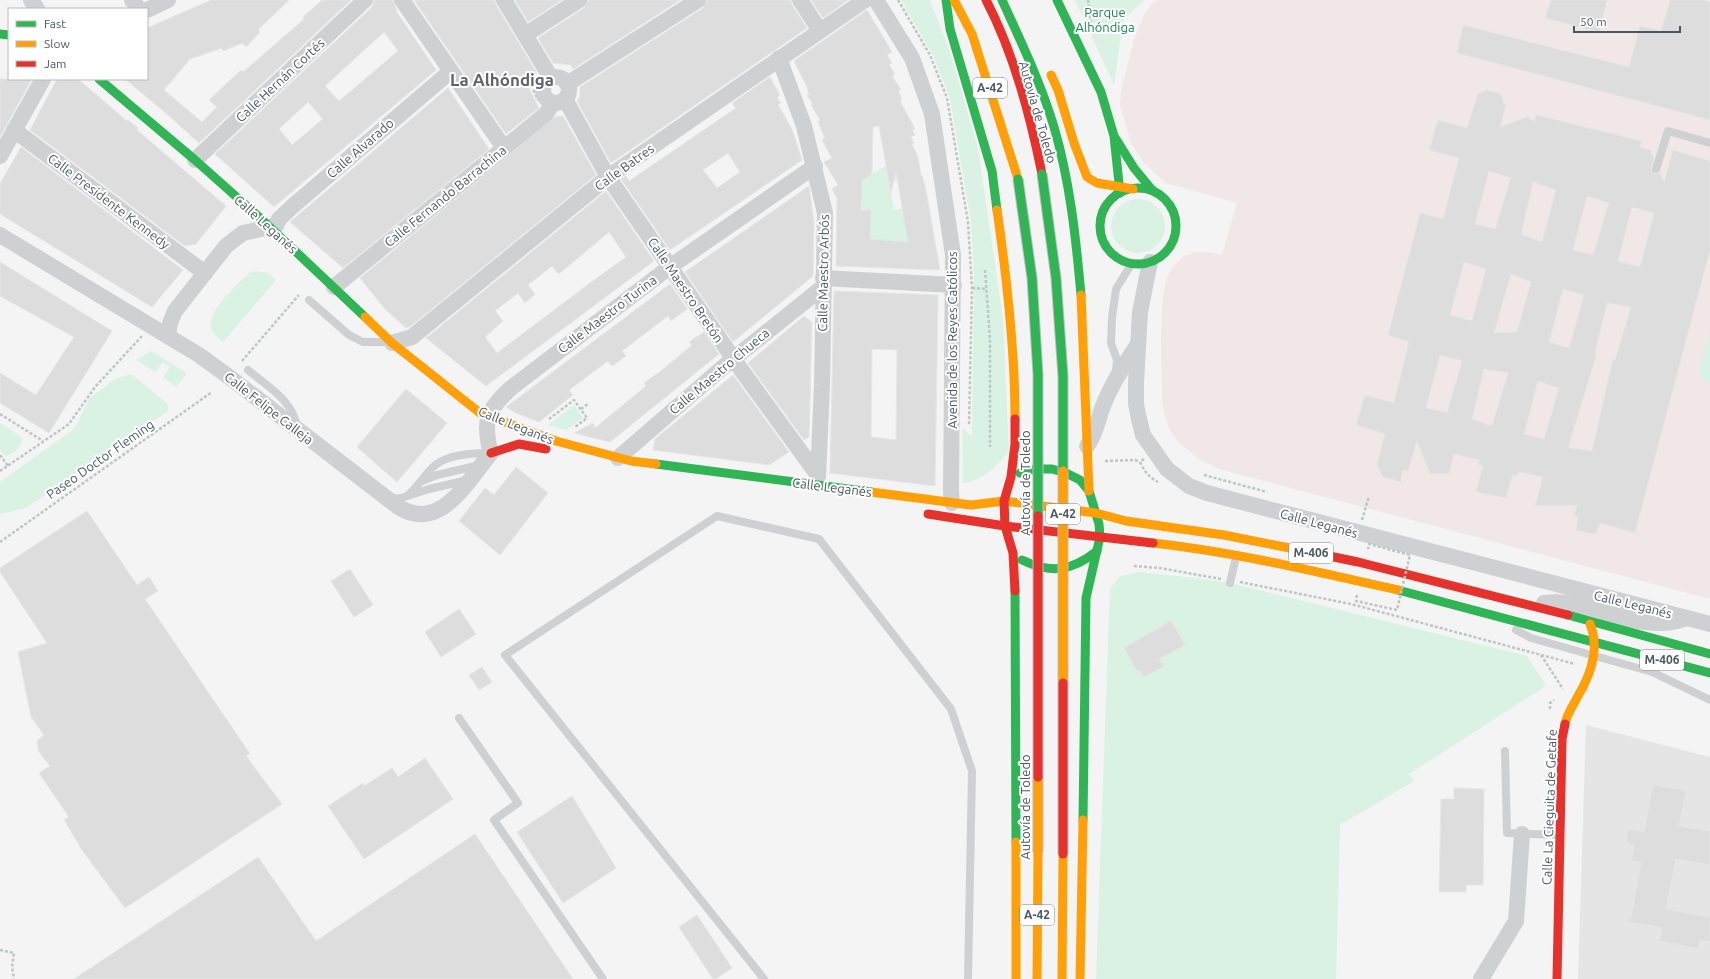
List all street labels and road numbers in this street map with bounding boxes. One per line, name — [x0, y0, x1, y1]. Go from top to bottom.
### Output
street label: Calle Hernán Cortés — [233, 35, 327, 125]
street label: Autovía de Toledo — [1017, 59, 1059, 165]
road number: A-42 — [973, 78, 1007, 98]
street label: Calle Alvarado — [324, 115, 396, 181]
street label: Calle Batres — [592, 141, 656, 193]
street label: Calle Fernando Barrachina — [381, 143, 509, 249]
street label: Calle Presidente Kennedy — [45, 151, 173, 251]
street label: Calle Leganés — [232, 192, 301, 256]
street label: Calle Maestro Arbós — [815, 214, 831, 332]
street label: Calle Maestro Bretón — [646, 235, 726, 345]
street label: Avenida de los Reyes Católicos — [945, 251, 959, 429]
street label: Calle Maestro Turina — [555, 272, 659, 356]
street label: Calle Maestro Chueca — [666, 325, 772, 417]
street label: Calle Felipe Calleja — [222, 369, 316, 447]
street label: Calle Leganés — [476, 404, 556, 447]
street label: Paseo Doctor Fleming — [44, 417, 156, 501]
street label: Autovía de Toledo — [1018, 430, 1032, 536]
street label: Calle Leganés — [792, 475, 873, 499]
road number: A-42 — [1046, 504, 1080, 524]
street label: Calle Leganés — [1279, 506, 1360, 540]
road number: M-406 — [1289, 543, 1333, 563]
street label: Calle Leganés — [1593, 588, 1674, 621]
road number: M-406 — [1640, 650, 1684, 670]
street label: Calle La Cieguita de Getafe — [1539, 729, 1559, 885]
street label: Autovía de Toledo — [1018, 754, 1032, 860]
road number: A-42 — [1020, 905, 1054, 925]

